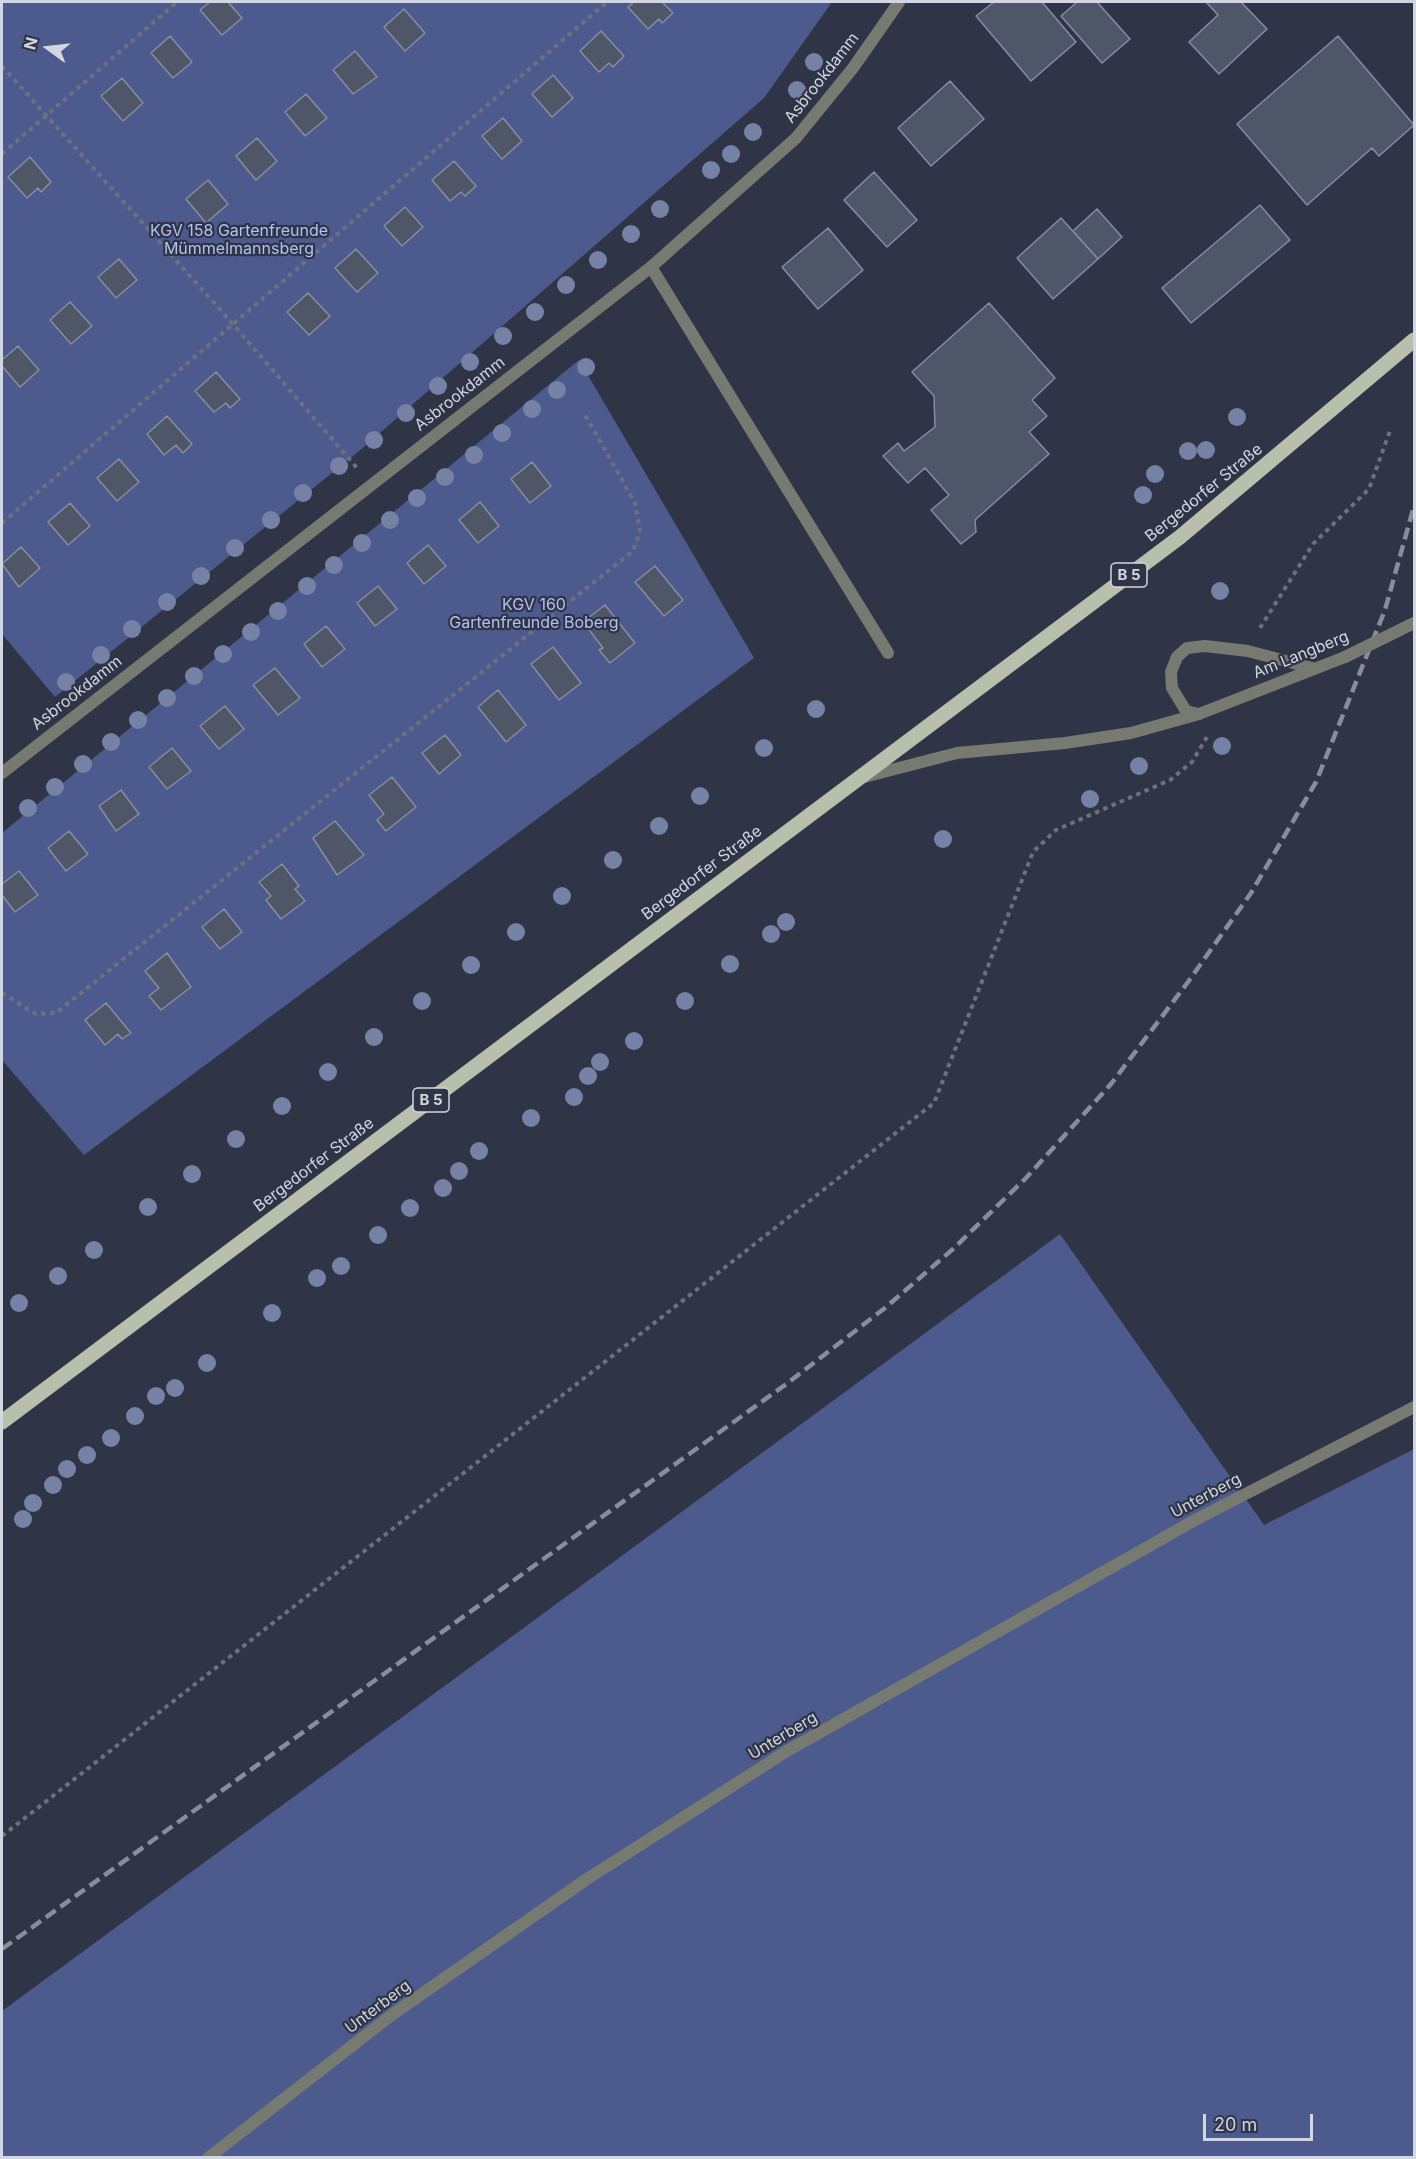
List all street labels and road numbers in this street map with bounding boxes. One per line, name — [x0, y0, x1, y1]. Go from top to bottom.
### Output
street label: Asbrookdamm — [781, 29, 863, 127]
street label: Asbrookdamm — [411, 353, 509, 435]
street label: Bergedorfer Straße — [1141, 440, 1267, 546]
road number: B 5 — [1111, 563, 1147, 587]
street label: Am Langberg — [1250, 627, 1352, 683]
street label: Asbrookdamm — [28, 652, 126, 734]
street label: Bergedorfer Straße — [638, 822, 766, 924]
road number: B 5 — [413, 1088, 449, 1112]
street label: Bergedorfer Straße — [250, 1114, 378, 1216]
street label: Unterberg — [1168, 1470, 1244, 1522]
street label: Unterberg — [745, 1708, 821, 1764]
street label: Unterberg — [342, 1976, 414, 2038]

